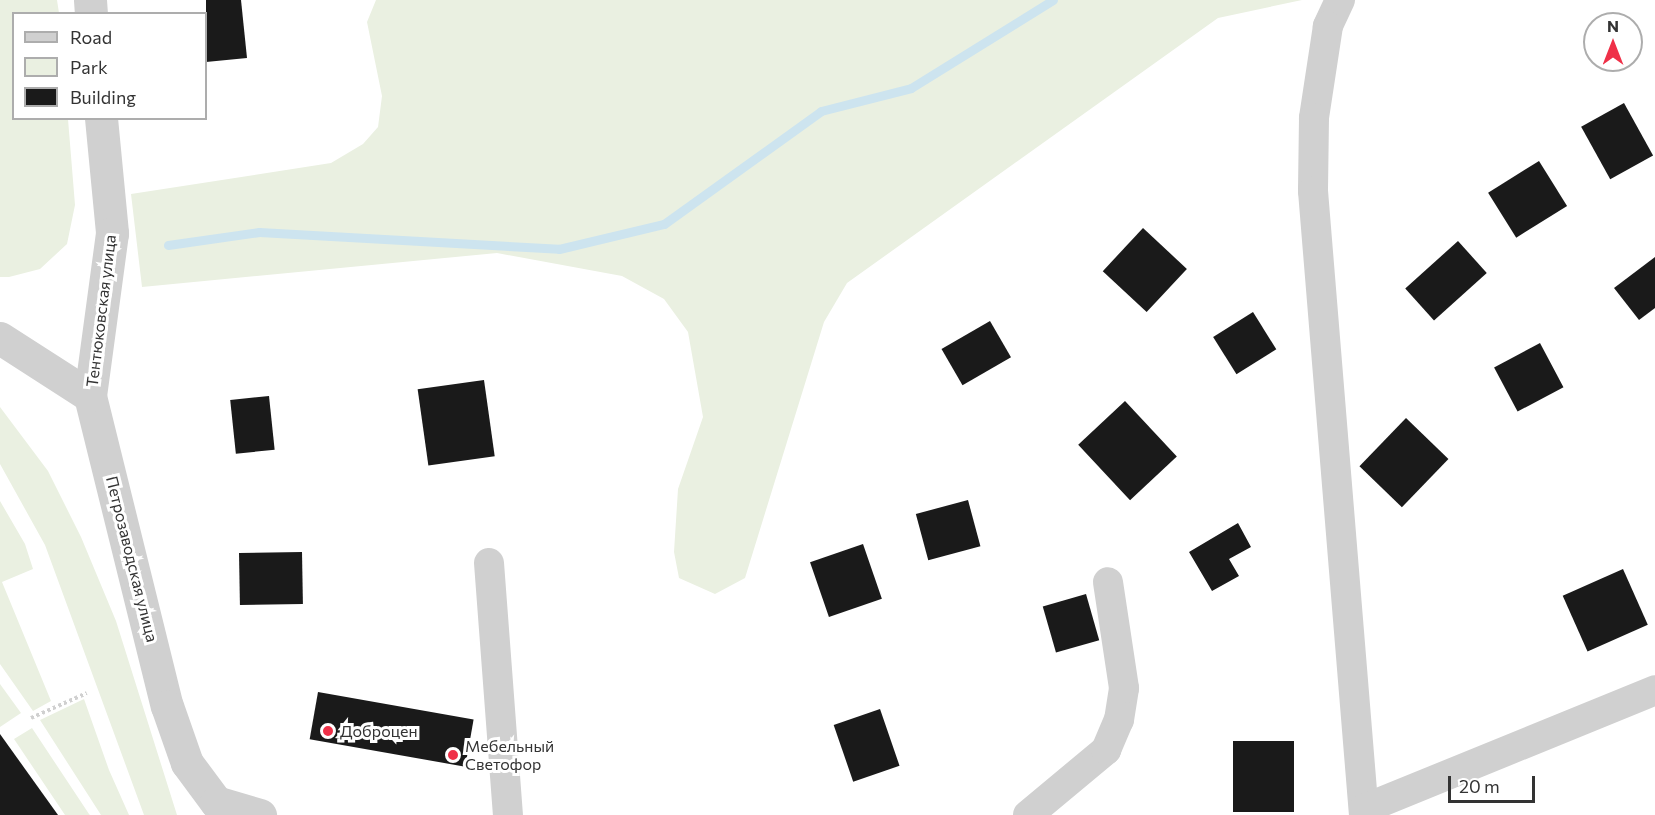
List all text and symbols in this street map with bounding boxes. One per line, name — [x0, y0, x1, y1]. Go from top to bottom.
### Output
legend — [12, 12, 207, 120]
north arrow — [1583, 12, 1643, 72]
text: N — [1607, 16, 1619, 35]
text: Road — [70, 26, 112, 48]
text: Park — [70, 56, 108, 78]
text: Building — [70, 86, 136, 108]
street label: Тентюковская улица — [82, 234, 120, 388]
street label: Петрозаводская улица — [102, 474, 162, 644]
place label: Доброцен — [340, 721, 418, 741]
marker: Доброцен — [321, 724, 335, 738]
place label: Мебельный Светофор — [465, 736, 554, 774]
marker: Мебельный Светофор — [446, 748, 460, 762]
scale bar — [1451, 764, 1538, 802]
text: 20 m — [1459, 775, 1500, 797]

